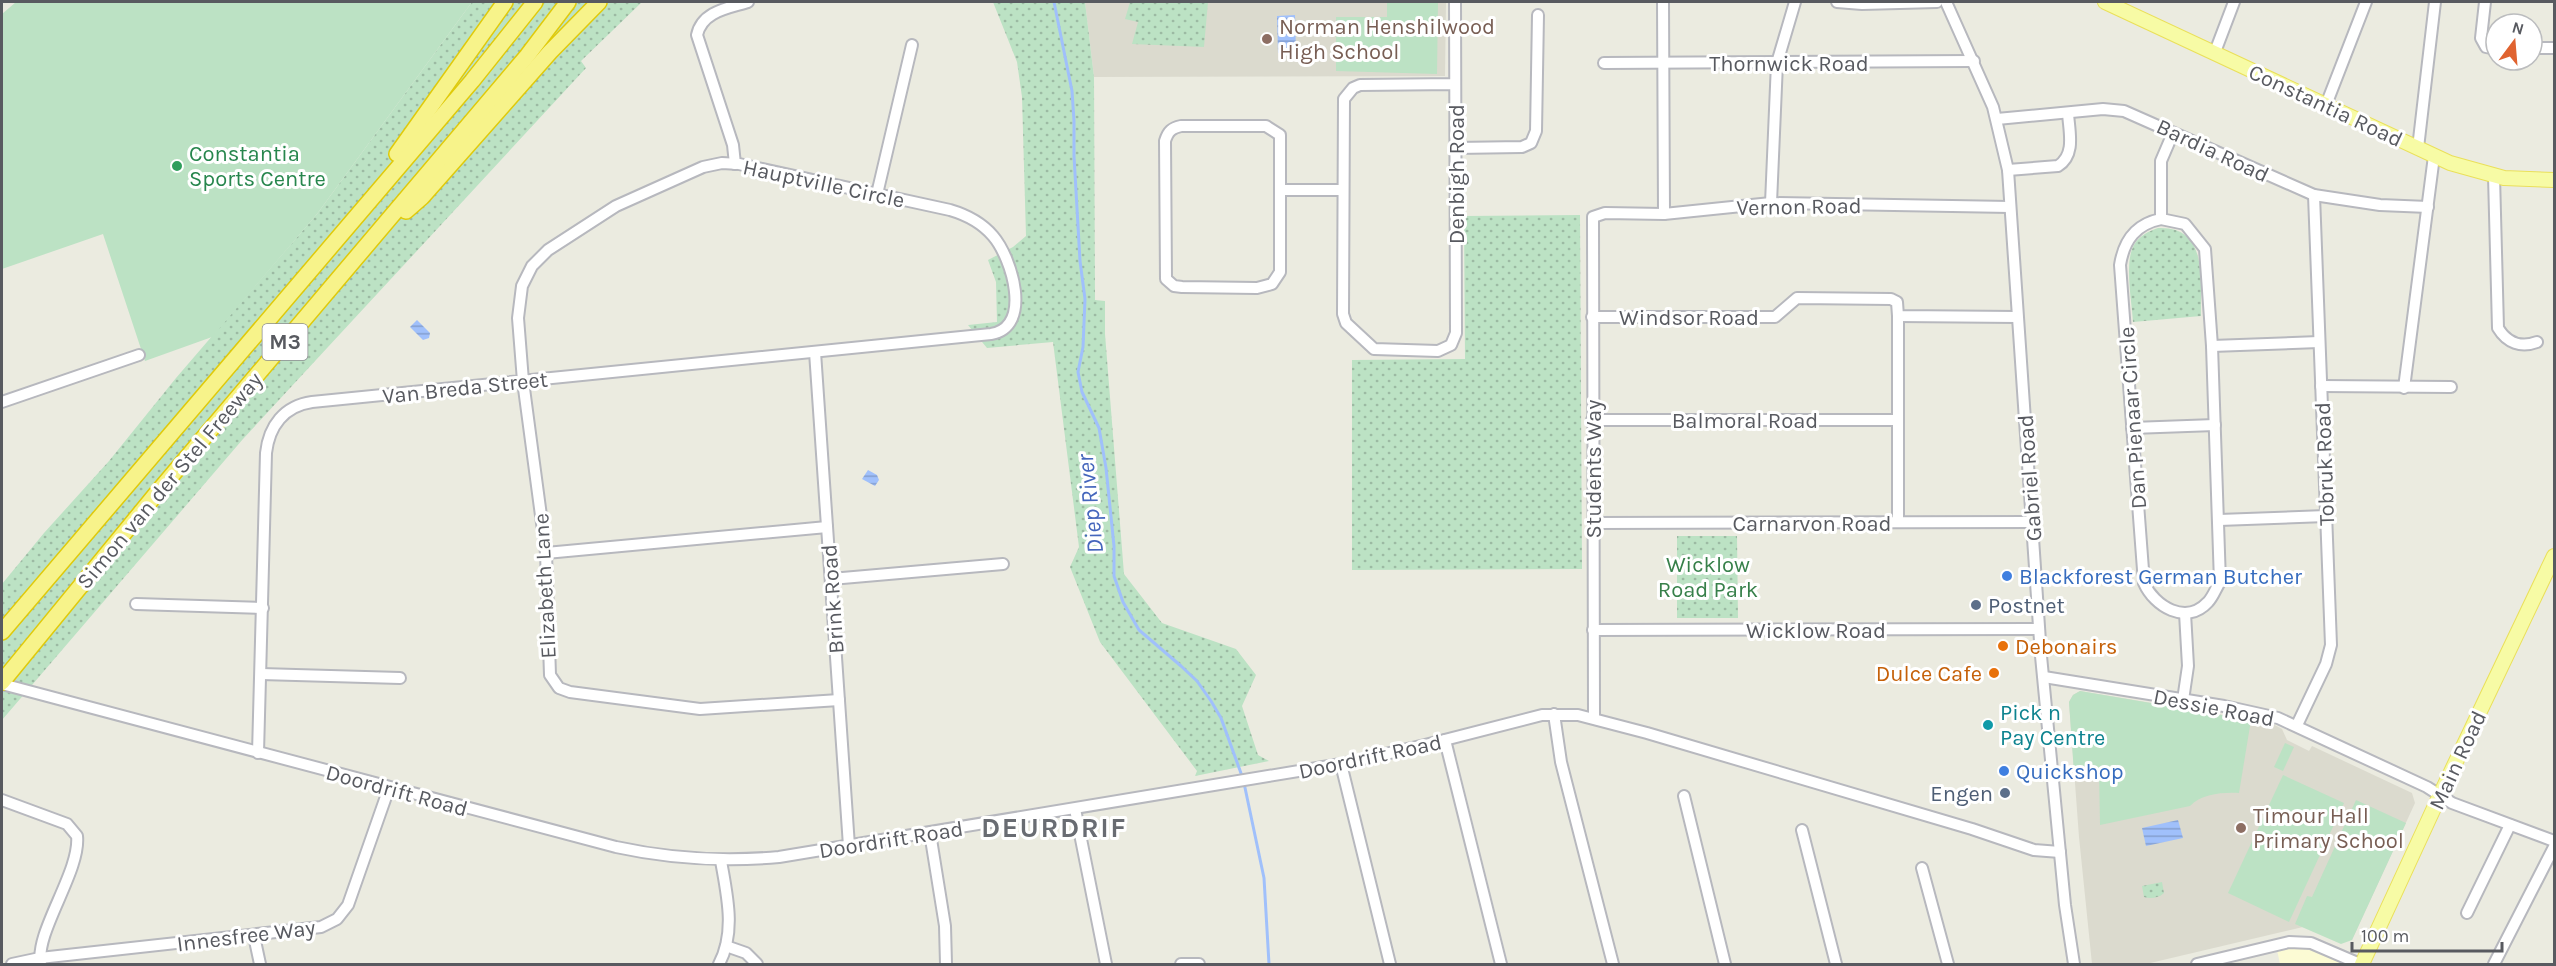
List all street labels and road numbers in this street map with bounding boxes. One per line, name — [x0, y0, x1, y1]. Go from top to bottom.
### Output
street label: Thornwick Road — [1709, 51, 1869, 77]
street label: Constantia Road — [2244, 59, 2407, 153]
street label: Denbigh Road — [1444, 104, 1470, 244]
street label: Bardia Road — [2152, 113, 2273, 188]
street label: Hauptville Circle — [741, 154, 907, 214]
street label: Vernon Road — [1736, 193, 1862, 221]
street label: Windsor Road — [1619, 305, 1759, 331]
road number: M3 — [262, 324, 308, 360]
street label: Dan Pienaar Circle — [2114, 326, 2152, 510]
street label: Van Breda Street — [381, 366, 549, 410]
street label: Simon van der Stel Freeway — [71, 367, 268, 594]
street label: Students Way — [1581, 400, 1607, 538]
street label: Tobruk Road — [2310, 402, 2340, 526]
street label: Balmoral Road — [1672, 408, 1818, 434]
street label: Gabriel Road — [2013, 414, 2047, 542]
street label: Carnarvon Road — [1732, 511, 1892, 537]
street label: Elizabeth Lane — [528, 513, 562, 659]
street label: Brink Road — [816, 543, 850, 655]
street label: Wicklow Road — [1746, 618, 1886, 644]
street label: Dessie Road — [2151, 684, 2276, 732]
street label: Main Road — [2424, 707, 2492, 814]
street label: Doordrift Road — [1296, 729, 1444, 785]
street label: Doordrift Road — [323, 760, 470, 822]
street label: Doordrift Road — [817, 816, 965, 864]
street label: Innesfree Way — [175, 915, 317, 957]

